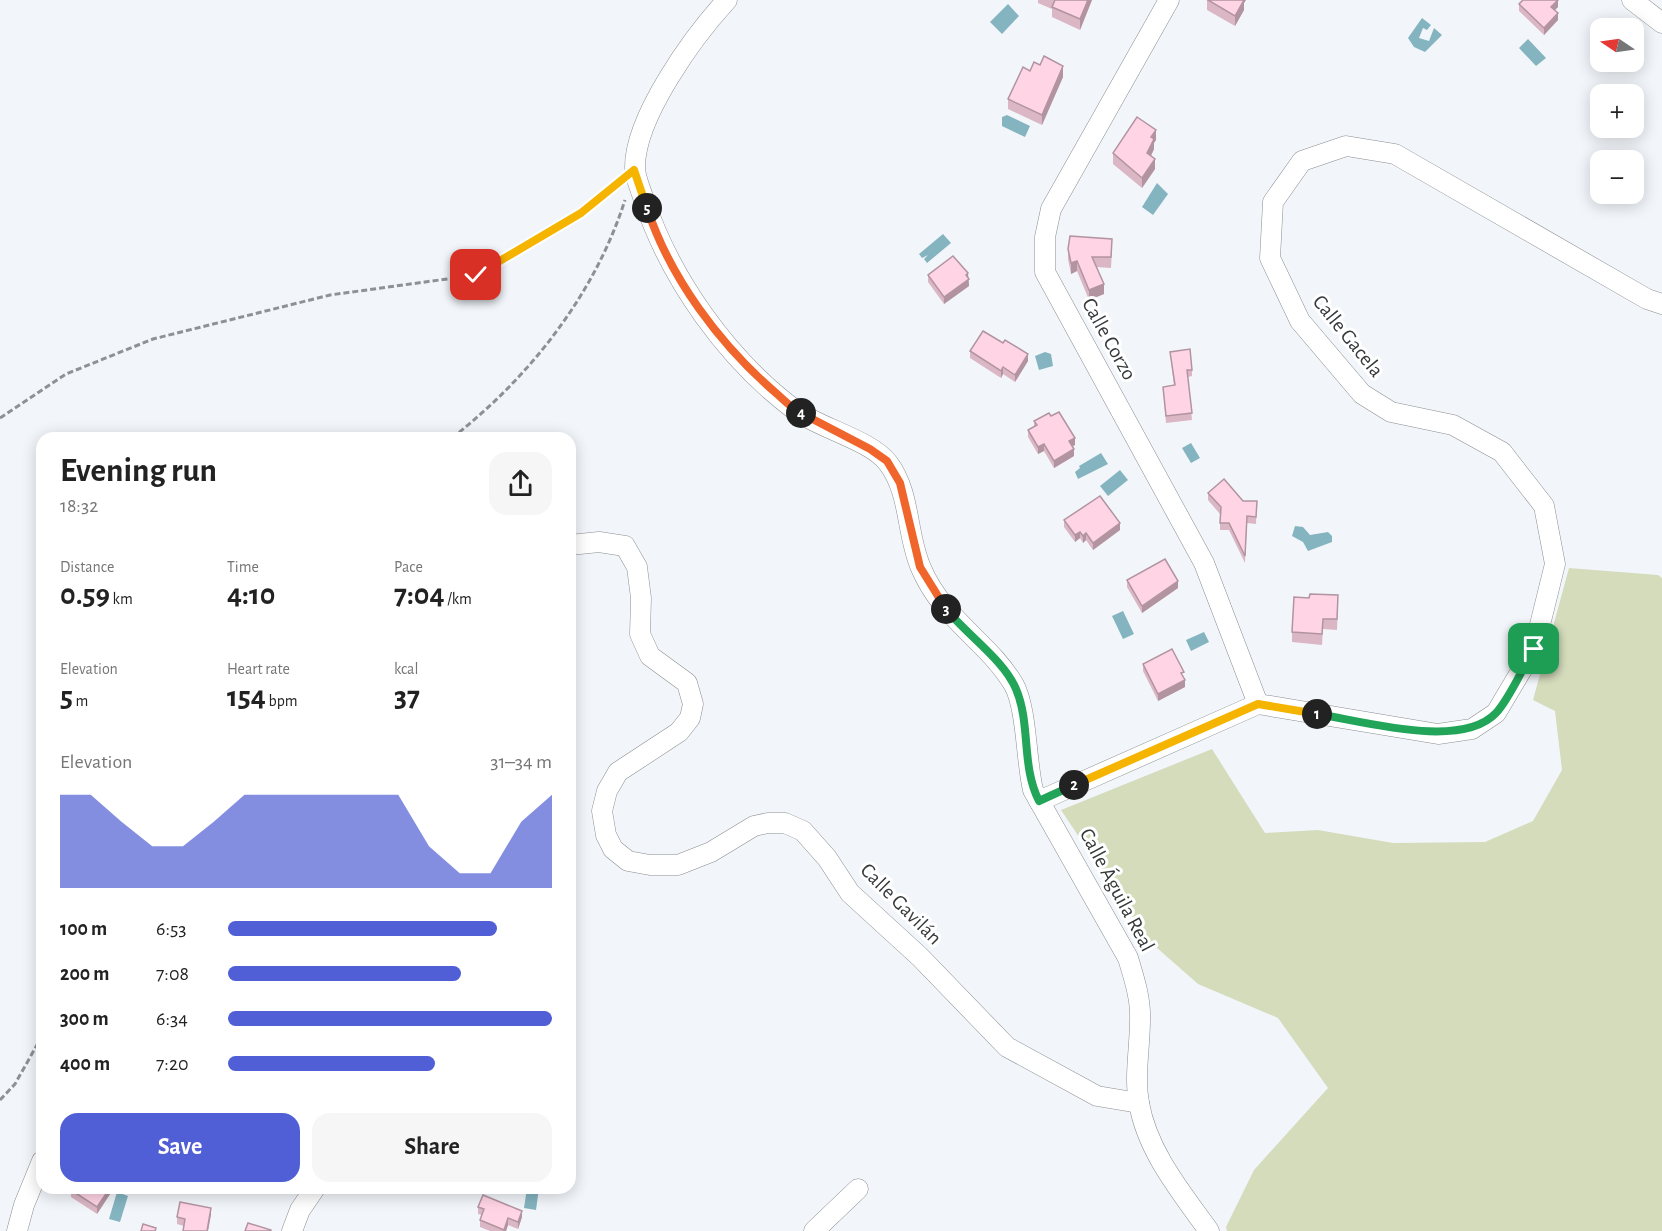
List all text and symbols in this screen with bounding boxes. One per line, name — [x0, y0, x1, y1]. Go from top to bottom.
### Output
north arrow — [1590, 18, 1644, 72]
map controls — [1590, 18, 1644, 204]
button: + — [1590, 84, 1644, 138]
button: − — [1590, 150, 1644, 204]
pin: 5 — [632, 193, 662, 223]
text: 5 — [644, 200, 650, 216]
pin — [450, 249, 501, 300]
icon: check — [459, 258, 492, 291]
street label: Calle Gacela — [1309, 291, 1387, 381]
street label: Calle Corzo — [1078, 294, 1140, 384]
pin: 4 — [786, 398, 816, 428]
text: 4 — [797, 405, 805, 421]
button: share — [489, 452, 552, 515]
text: Evening run — [60, 455, 217, 488]
text: 18:32 — [60, 496, 98, 516]
text: Distance — [60, 559, 114, 575]
text: Time — [227, 559, 259, 575]
text: Pace — [394, 559, 423, 575]
text: 0.59 — [60, 580, 110, 610]
text: 4:10 — [227, 580, 275, 610]
text: 7:04 — [394, 580, 445, 610]
text: km — [110, 591, 133, 607]
text: /km — [445, 591, 472, 607]
pin: 3 — [931, 594, 961, 624]
text: 3 — [943, 601, 949, 617]
pin — [1508, 623, 1559, 674]
icon: arrive — [1517, 632, 1550, 665]
text: Elevation — [60, 661, 118, 677]
text: Heart rate — [227, 661, 290, 677]
text: kcal — [394, 661, 418, 677]
text: 5 — [60, 682, 73, 712]
text: 154 — [227, 682, 266, 712]
text: 37 — [394, 682, 420, 712]
text: m — [73, 693, 88, 709]
text: bpm — [266, 693, 298, 709]
pin: 1 — [1302, 699, 1332, 729]
text: 1 — [1314, 706, 1320, 722]
text: Elevation — [60, 752, 132, 772]
text: 31–34 m — [490, 752, 552, 772]
pin: 2 — [1059, 770, 1089, 800]
text: 2 — [1070, 777, 1078, 793]
street label: Calle Águila Real — [1076, 824, 1160, 955]
street label: Calle Gavilán — [856, 859, 946, 949]
text: 100 m — [60, 919, 107, 939]
text: 6:53 — [156, 919, 187, 939]
text: 200 m — [60, 964, 109, 984]
text: 7:08 — [156, 964, 189, 984]
text: 300 m — [60, 1009, 109, 1029]
text: 6:34 — [156, 1009, 188, 1029]
text: 400 m — [60, 1054, 110, 1074]
text: 7:20 — [156, 1054, 189, 1074]
button: Save — [60, 1113, 300, 1182]
button: Share — [312, 1113, 552, 1182]

